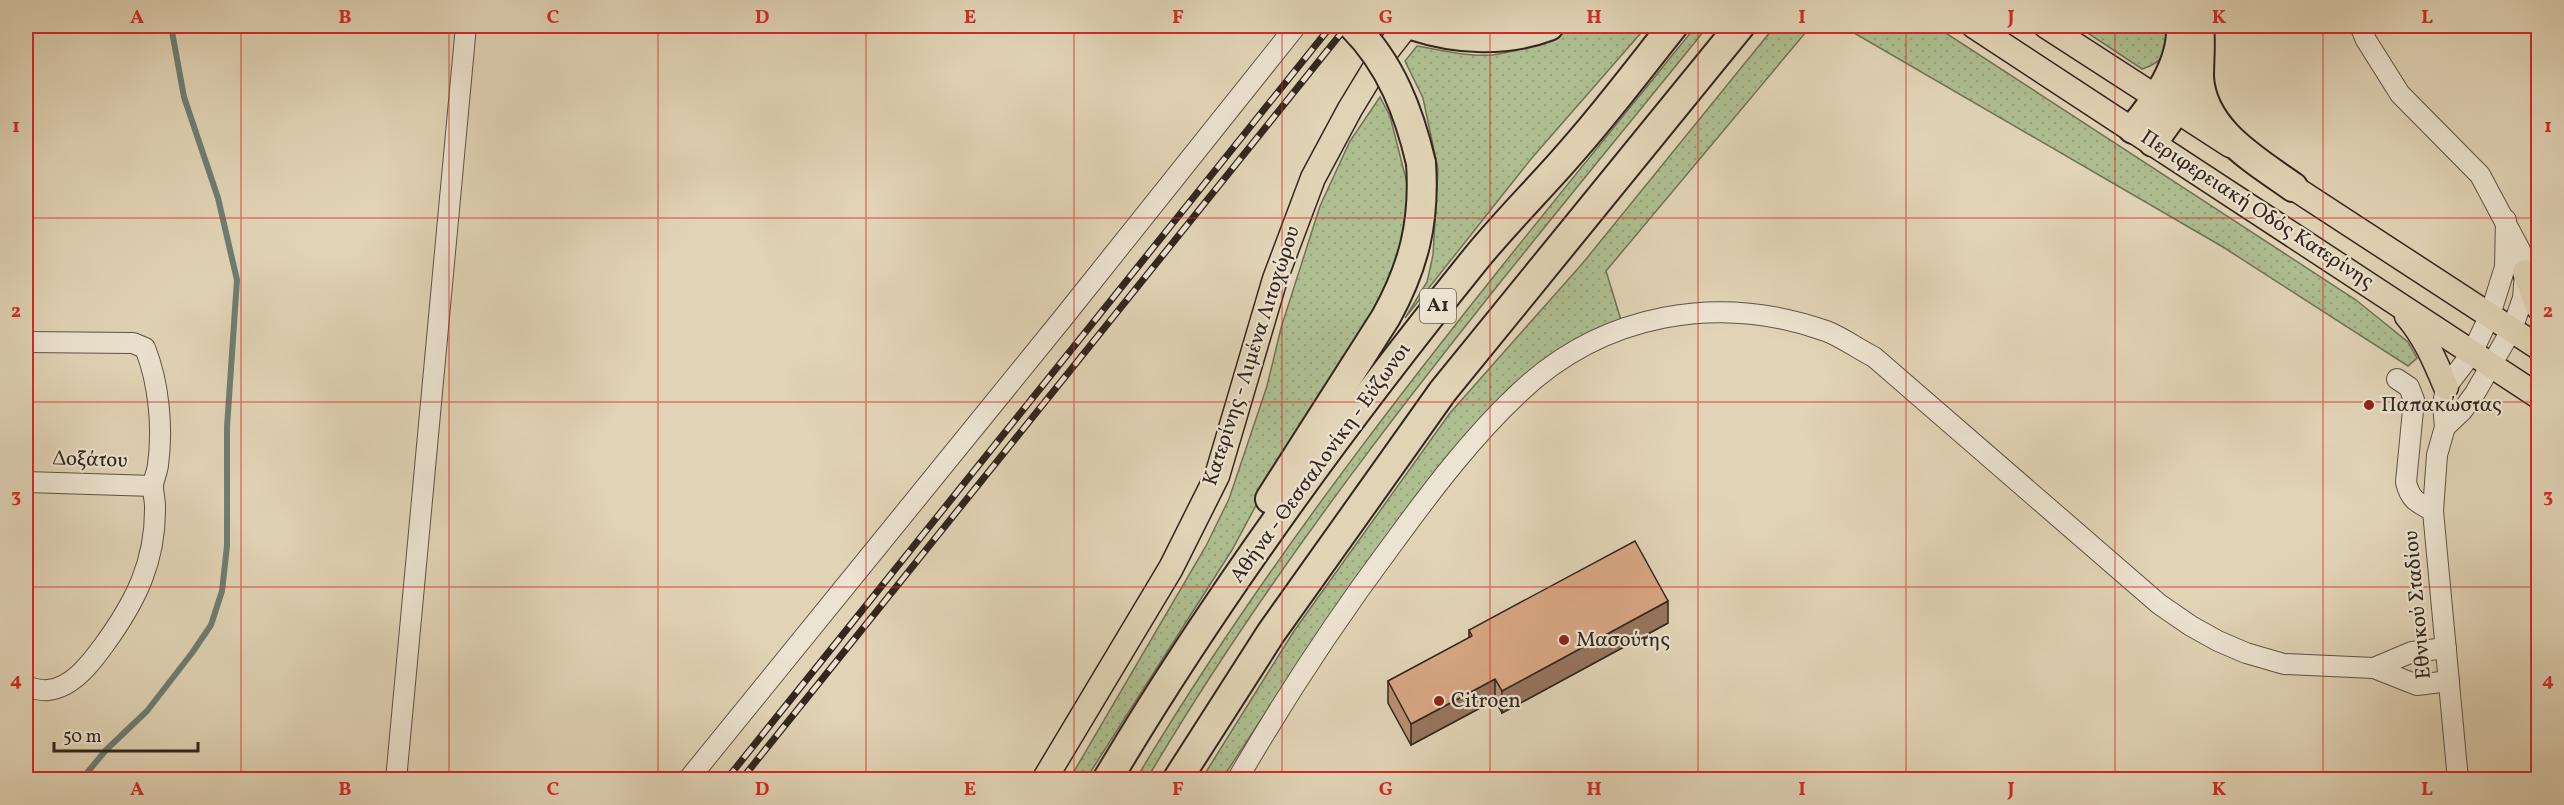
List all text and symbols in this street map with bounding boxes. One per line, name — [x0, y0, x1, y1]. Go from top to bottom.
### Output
text: A — [130, 4, 144, 32]
text: B — [338, 4, 352, 32]
text: C — [547, 4, 560, 32]
text: D — [755, 4, 769, 32]
text: E — [964, 4, 976, 32]
text: F — [1172, 4, 1184, 32]
text: G — [1379, 4, 1393, 32]
text: H — [1586, 4, 1602, 32]
text: I — [1798, 4, 1806, 32]
text: J — [2006, 4, 2015, 32]
text: K — [2212, 4, 2227, 32]
text: L — [2421, 4, 2433, 32]
text: 1 — [12, 113, 20, 141]
text: 1 — [2544, 113, 2552, 141]
street label: Περιφερειακή Οδός Κατερίνης — [2135, 124, 2379, 296]
street label: Κατερίνης - Λιμένα Λιτοχώρου — [1196, 223, 1308, 489]
road number: Α1 — [1420, 289, 1456, 323]
text: 2 — [11, 298, 21, 326]
text: 2 — [2543, 298, 2553, 326]
street label: Αθήνα - Θεσσαλονίκη - Εύζωνοι — [1224, 336, 1418, 589]
place label: Παπακώστας — [2381, 391, 2502, 420]
marker: Παπακώστας — [2362, 398, 2376, 412]
street label: Δοξάτου — [52, 444, 128, 476]
text: 3 — [11, 483, 21, 511]
text: 3 — [2543, 483, 2553, 511]
street label: Εθνικού Σταδίου — [2397, 529, 2439, 681]
place label: Μασούτης — [1576, 626, 1670, 655]
marker: Μασούτης — [1557, 633, 1571, 647]
text: 4 — [10, 667, 22, 695]
text: 4 — [2542, 667, 2554, 695]
place label: Citroen — [1451, 687, 1521, 716]
marker: Citroen — [1432, 694, 1446, 708]
scale bar — [54, 715, 198, 753]
text: 50 m — [63, 725, 102, 750]
text: A — [130, 776, 144, 804]
text: B — [338, 776, 352, 804]
text: C — [547, 776, 560, 804]
text: D — [755, 776, 769, 804]
text: E — [964, 776, 976, 804]
text: F — [1172, 776, 1184, 804]
text: G — [1379, 776, 1393, 804]
text: H — [1586, 776, 1602, 804]
text: I — [1798, 776, 1806, 804]
text: J — [2006, 776, 2015, 804]
text: K — [2212, 776, 2227, 804]
text: L — [2421, 776, 2433, 804]

